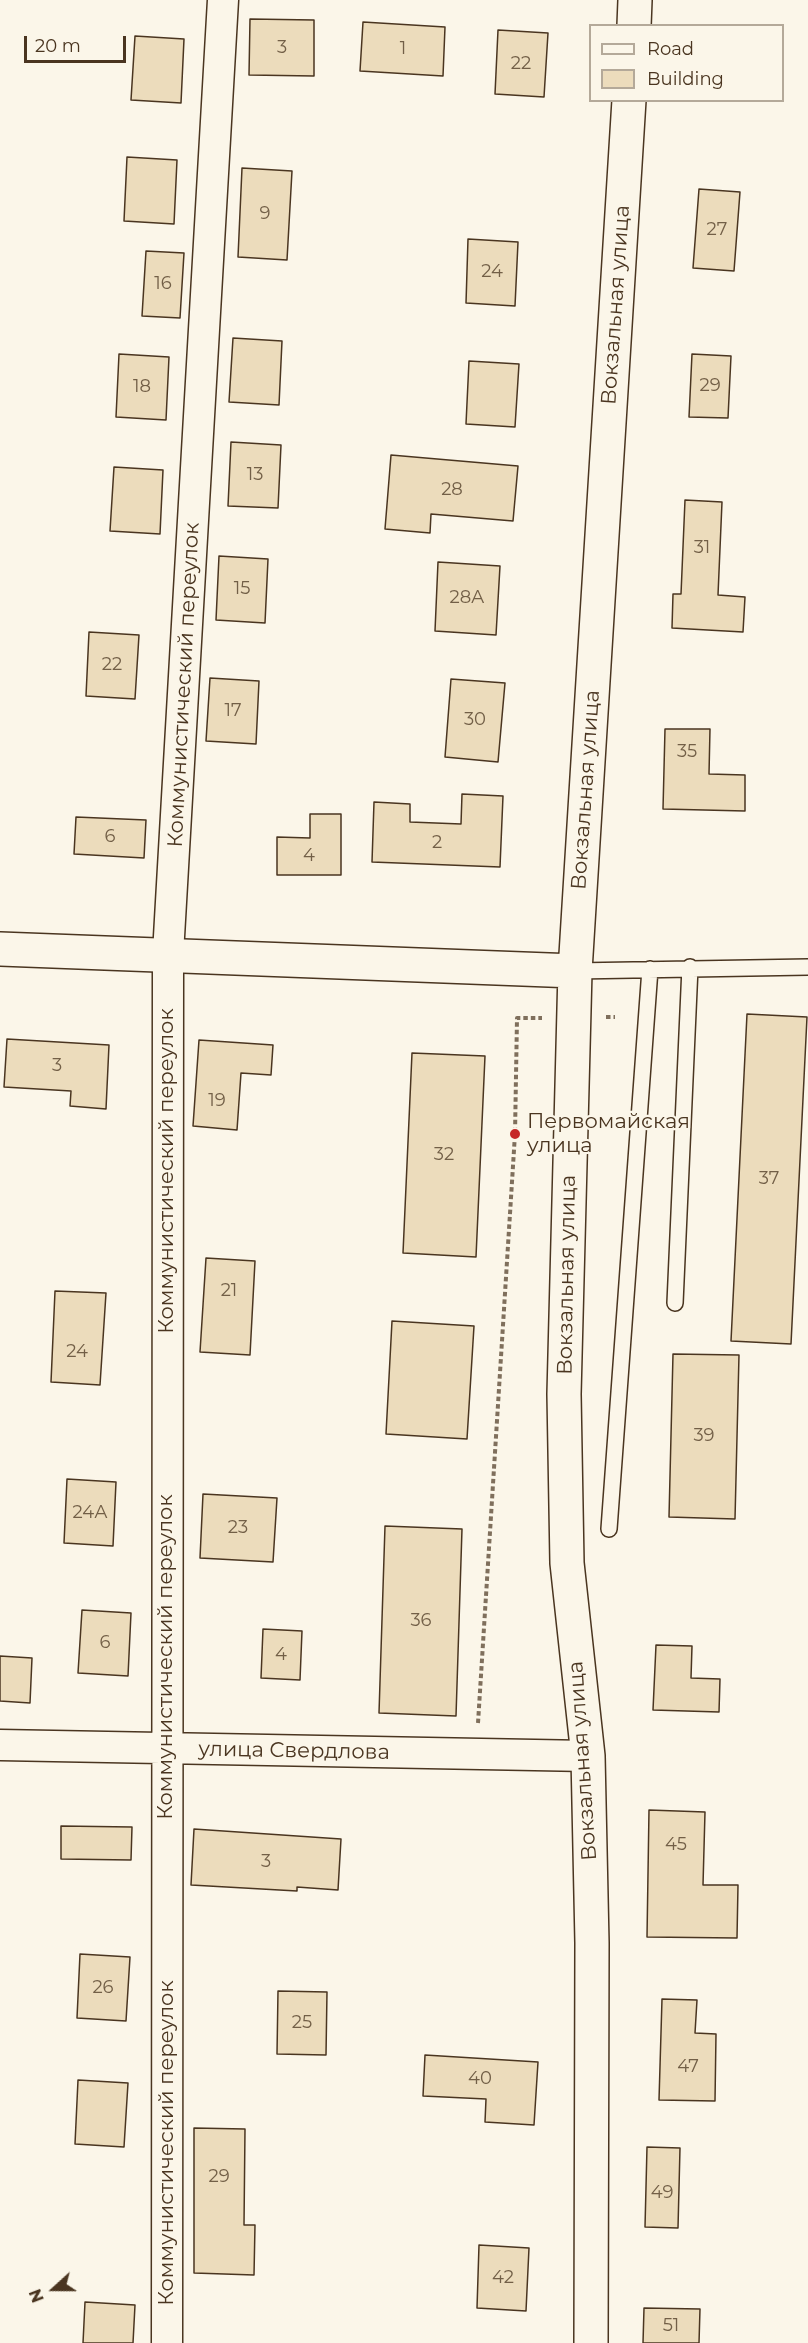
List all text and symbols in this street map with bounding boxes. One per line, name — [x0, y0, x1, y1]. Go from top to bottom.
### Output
scale bar — [27, 24, 129, 62]
legend — [589, 24, 784, 102]
text: 20 m — [35, 35, 81, 57]
house number: 3 — [277, 37, 287, 59]
house number: 1 — [400, 38, 406, 60]
text: Road — [647, 38, 694, 60]
house number: 22 — [511, 53, 531, 75]
text: Building — [647, 68, 724, 90]
house number: 9 — [260, 203, 270, 225]
street label: Вокзальная улица — [596, 204, 636, 406]
house number: 27 — [707, 219, 727, 241]
house number: 24 — [481, 261, 503, 283]
house number: 16 — [154, 273, 172, 295]
house number: 29 — [699, 375, 721, 397]
house number: 18 — [133, 376, 151, 398]
house number: 13 — [247, 464, 263, 486]
house number: 28 — [441, 479, 463, 501]
street label: Коммунистический переулок — [163, 522, 205, 848]
house number: 31 — [694, 537, 710, 559]
house number: 15 — [234, 578, 250, 600]
house number: 28А — [449, 587, 485, 609]
house number: 22 — [102, 654, 122, 676]
street label: Вокзальная улица — [566, 689, 606, 891]
house number: 17 — [224, 700, 242, 722]
house number: 30 — [464, 709, 486, 731]
house number: 35 — [677, 741, 697, 763]
house number: 6 — [105, 826, 115, 848]
house number: 2 — [432, 832, 442, 854]
house number: 4 — [303, 845, 315, 867]
street label: Коммунистический переулок — [154, 1008, 180, 1334]
house number: 3 — [52, 1055, 62, 1077]
house number: 19 — [208, 1090, 226, 1112]
place label: Первомайская улица — [527, 1109, 690, 1159]
marker: Первомайская улица — [508, 1127, 522, 1141]
house number: 32 — [434, 1144, 454, 1166]
house number: 37 — [759, 1168, 779, 1190]
street label: Вокзальная улица — [553, 1175, 581, 1375]
house number: 21 — [221, 1280, 237, 1302]
house number: 24 — [66, 1341, 88, 1363]
house number: 39 — [693, 1425, 715, 1447]
street label: Коммунистический переулок — [153, 1494, 179, 1820]
house number: 24А — [72, 1502, 108, 1524]
house number: 23 — [228, 1517, 248, 1539]
house number: 36 — [410, 1610, 432, 1632]
house number: 6 — [100, 1632, 110, 1654]
house number: 4 — [275, 1644, 287, 1666]
street label: Вокзальная улица — [563, 1660, 603, 1862]
street label: улица Свердлова — [198, 1737, 390, 1765]
house number: 45 — [665, 1834, 687, 1856]
house number: 3 — [261, 1851, 271, 1873]
house number: 26 — [92, 1977, 114, 1999]
street label: Коммунистический переулок — [154, 1980, 180, 2306]
house number: 25 — [292, 2012, 312, 2034]
house number: 47 — [677, 2056, 699, 2078]
house number: 40 — [468, 2068, 492, 2090]
house number: 29 — [208, 2166, 230, 2188]
house number: 49 — [651, 2182, 673, 2204]
north arrow — [24, 2259, 84, 2319]
house number: 42 — [492, 2267, 514, 2289]
text: N — [26, 2286, 48, 2305]
house number: 51 — [663, 2315, 679, 2337]

